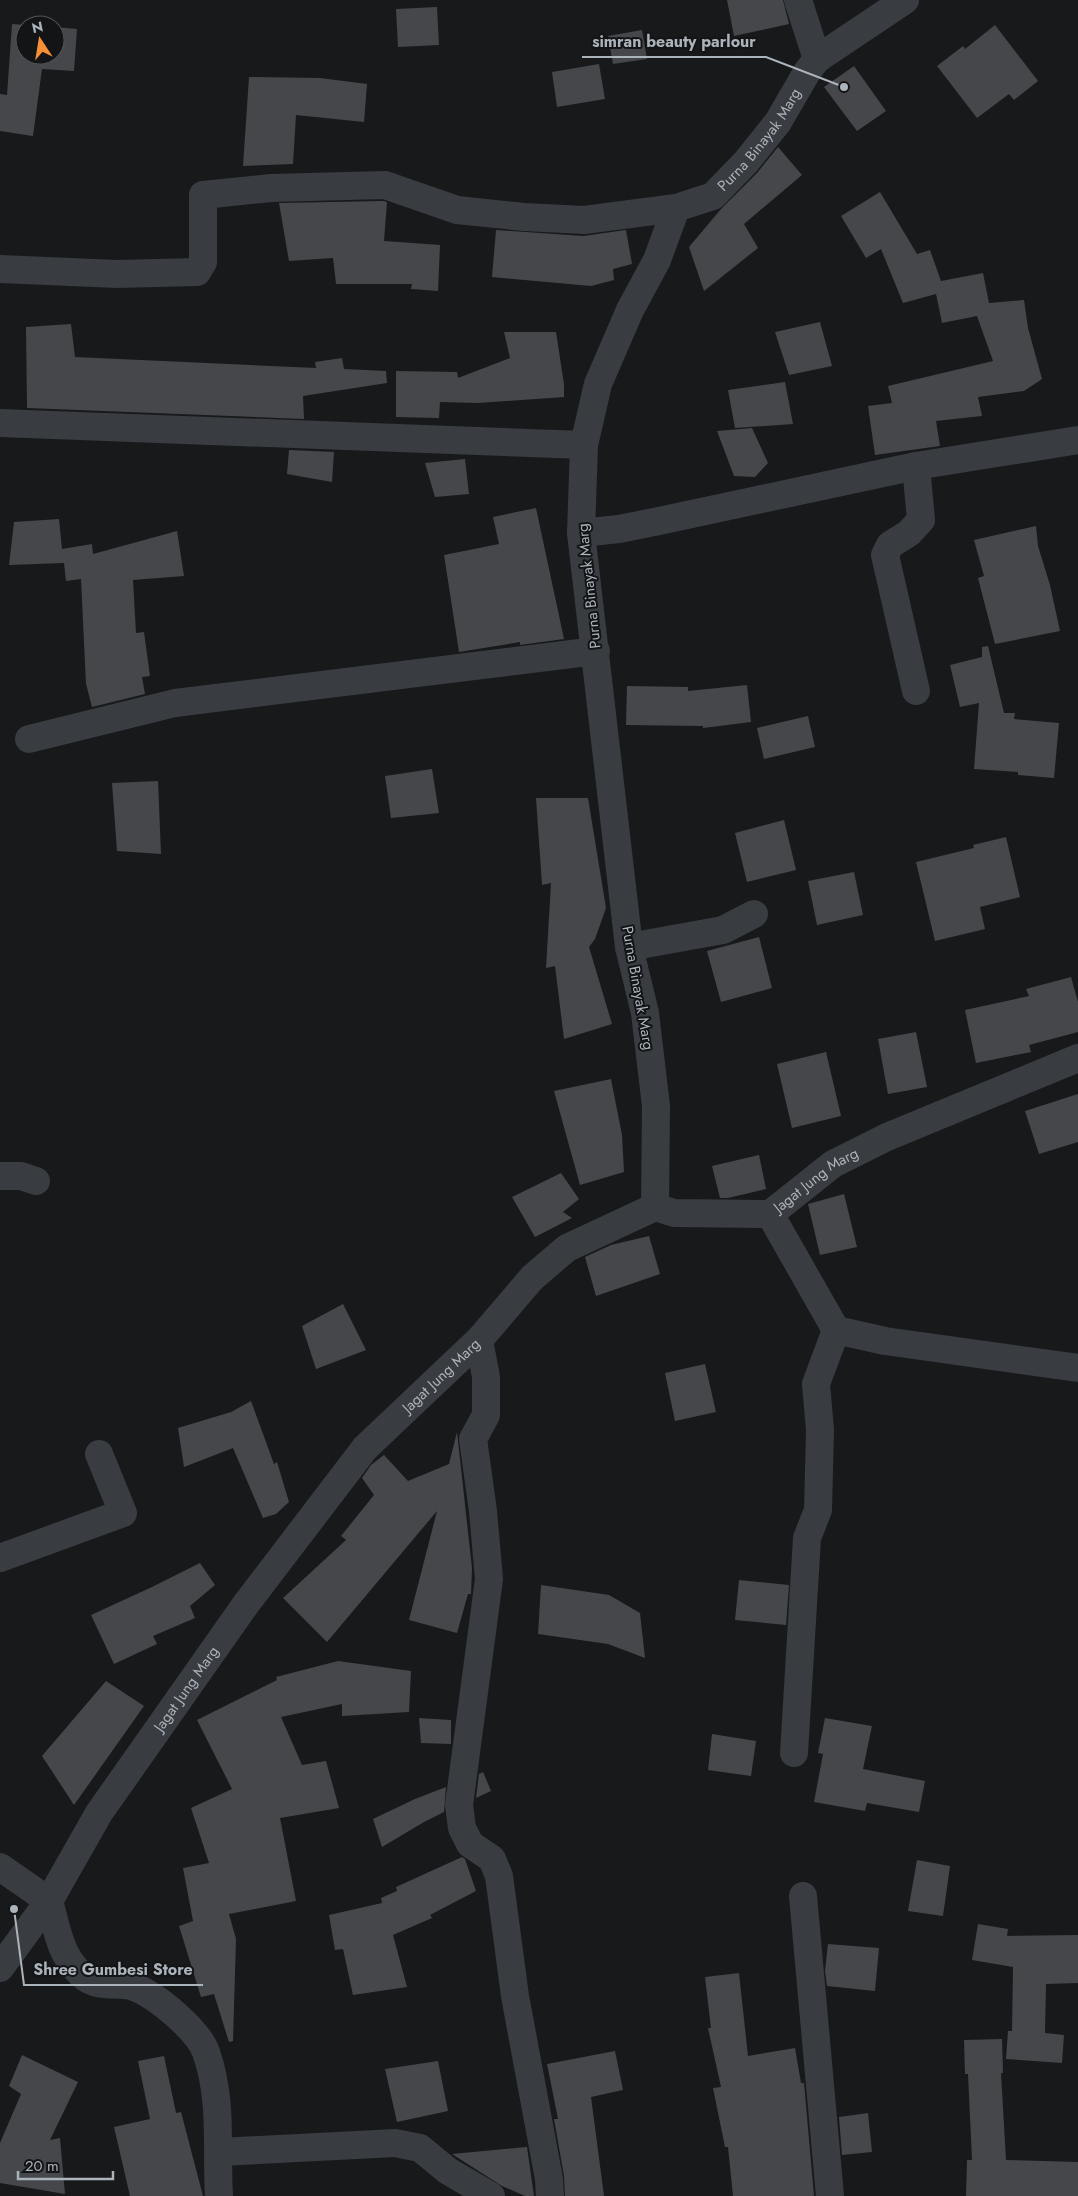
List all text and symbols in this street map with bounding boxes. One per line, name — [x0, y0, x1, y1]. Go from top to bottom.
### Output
north arrow — [15, 15, 65, 65]
text: N — [30, 16, 45, 38]
callout: simran beauty parlour — [582, 26, 766, 57]
text: simran beauty parlour — [592, 30, 756, 53]
street label: Purna Binayak Marg — [712, 84, 806, 196]
street label: Purna Binayak Marg — [571, 522, 607, 650]
street label: Purna Binayak Marg — [616, 924, 660, 1052]
street label: Jagat Jung Marg — [767, 1142, 862, 1219]
street label: Jagat Jung Marg — [396, 1333, 485, 1420]
street label: Jagat Jung Marg — [147, 1642, 224, 1738]
callout: Shree Gumbesi Store — [24, 1954, 203, 1985]
text: Shree Gumbesi Store — [33, 1958, 193, 1981]
scale bar — [18, 2148, 112, 2180]
text: 20 m — [25, 2155, 59, 2177]

